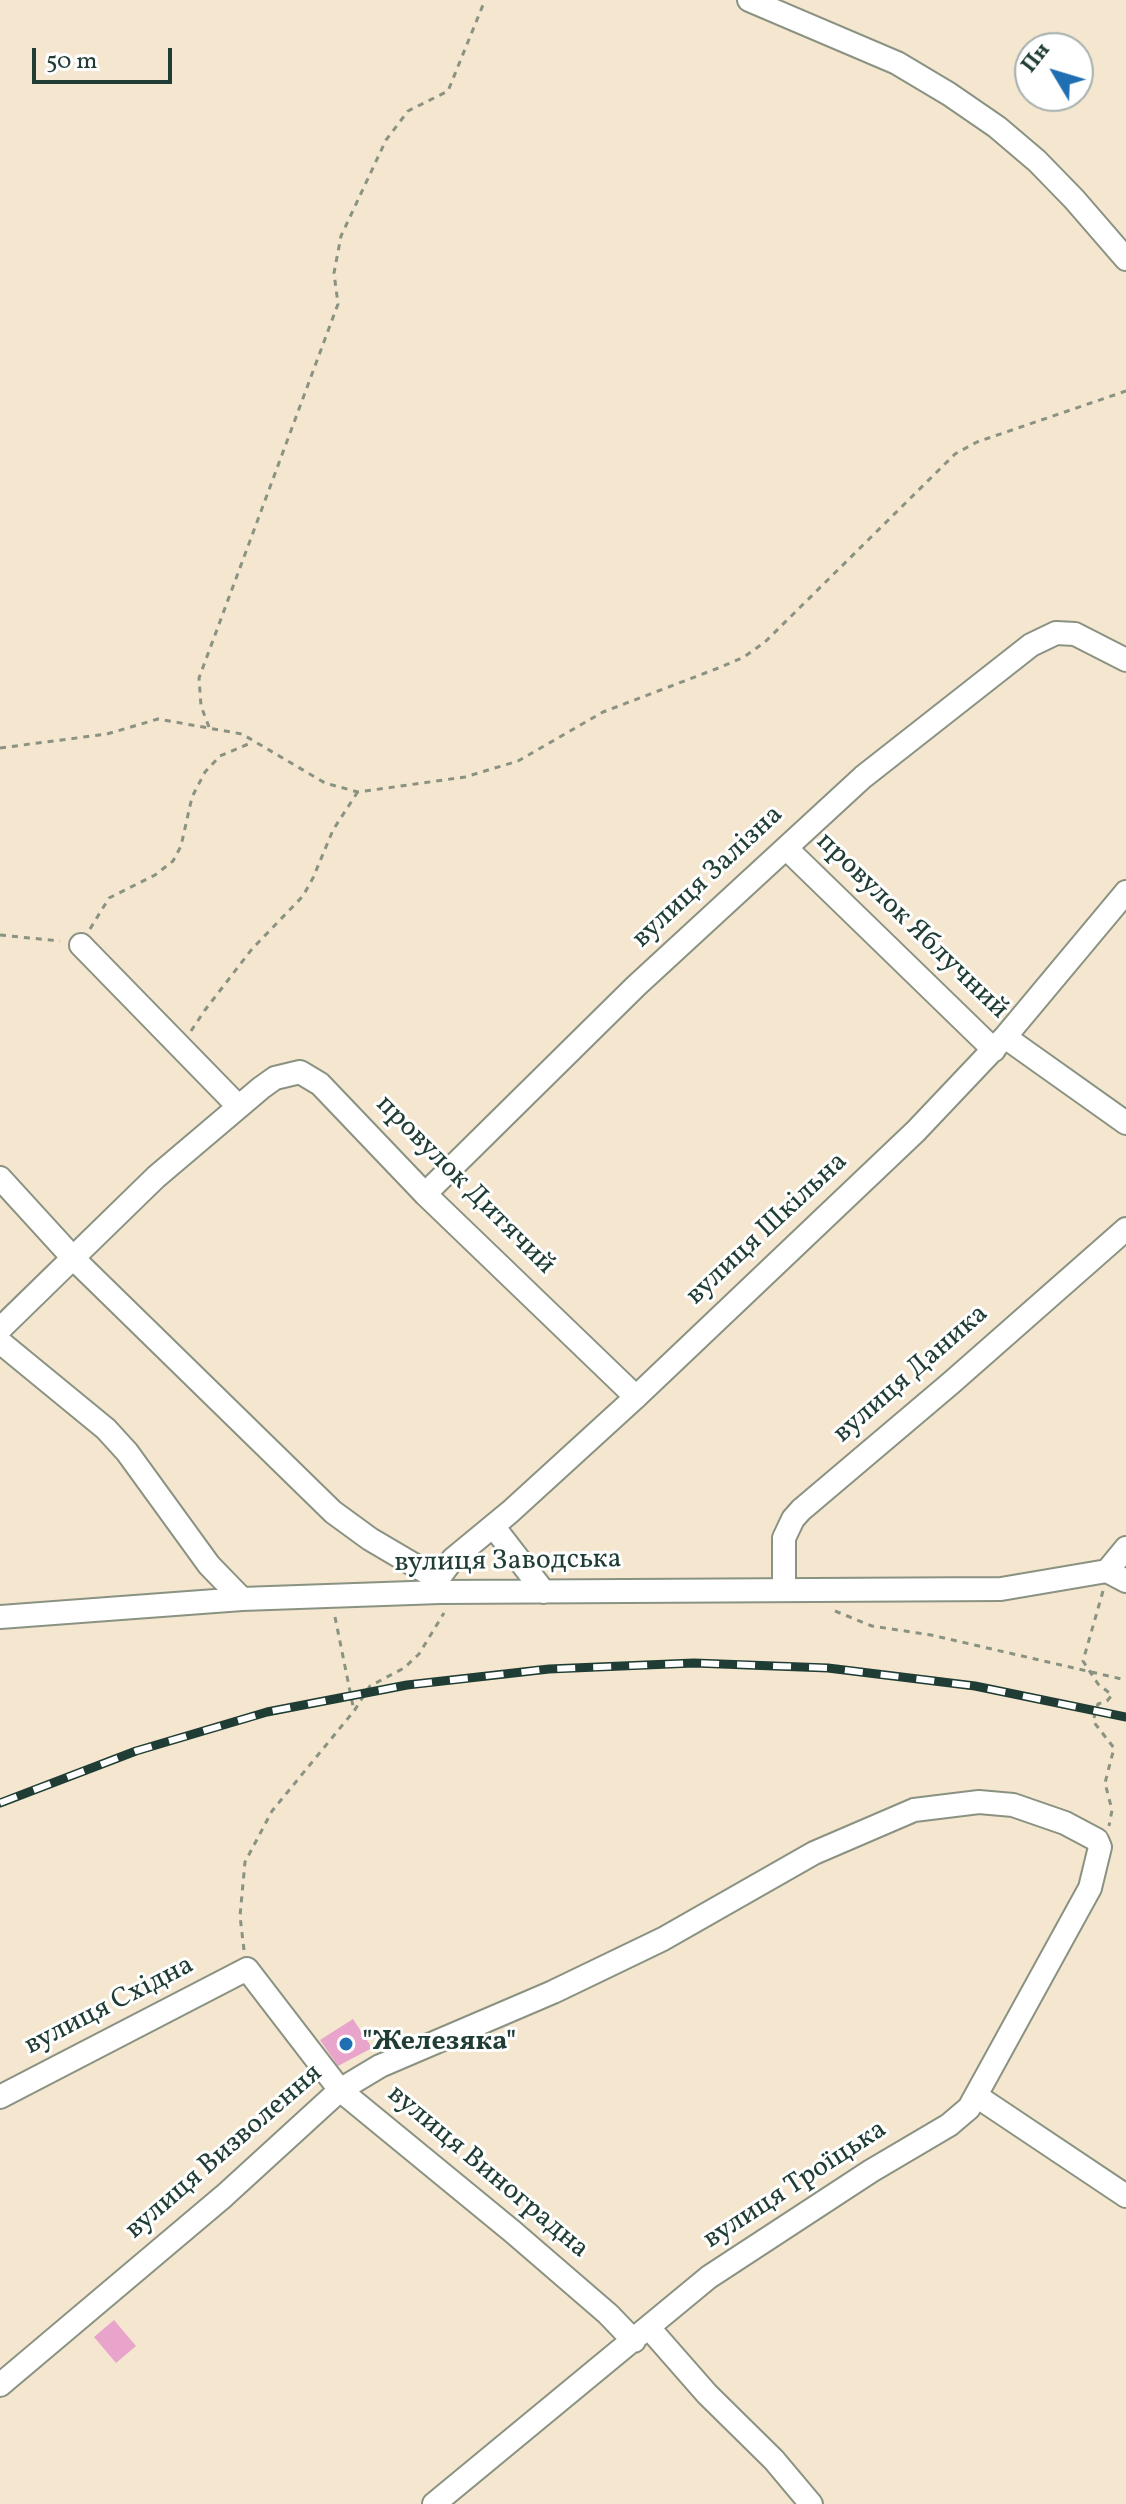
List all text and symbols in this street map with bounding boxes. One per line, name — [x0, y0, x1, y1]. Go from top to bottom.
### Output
scale bar — [36, 32, 176, 82]
north arrow — [1014, 32, 1094, 112]
text: Пн — [1014, 36, 1058, 80]
text: 50 m — [46, 45, 98, 79]
street label: вулиця Залізна — [627, 800, 791, 956]
street label: провулок Яблучний — [808, 826, 1014, 1028]
street label: провулок Дитячий — [367, 1089, 561, 1283]
street label: вулиця Шкільна — [680, 1147, 856, 1313]
street label: вулиця Даника — [828, 1299, 996, 1451]
street label: вулиця Заводська — [394, 1544, 622, 1582]
street label: вулиця Східна — [20, 1950, 200, 2064]
place label: "Железяка" — [362, 2027, 516, 2061]
marker: "Железяка" — [337, 2035, 355, 2053]
street label: вулиця Визволення — [120, 2058, 330, 2248]
street label: вулиця Виноградна — [379, 2079, 595, 2267]
street label: вулиця Троїцька — [698, 2114, 894, 2258]

